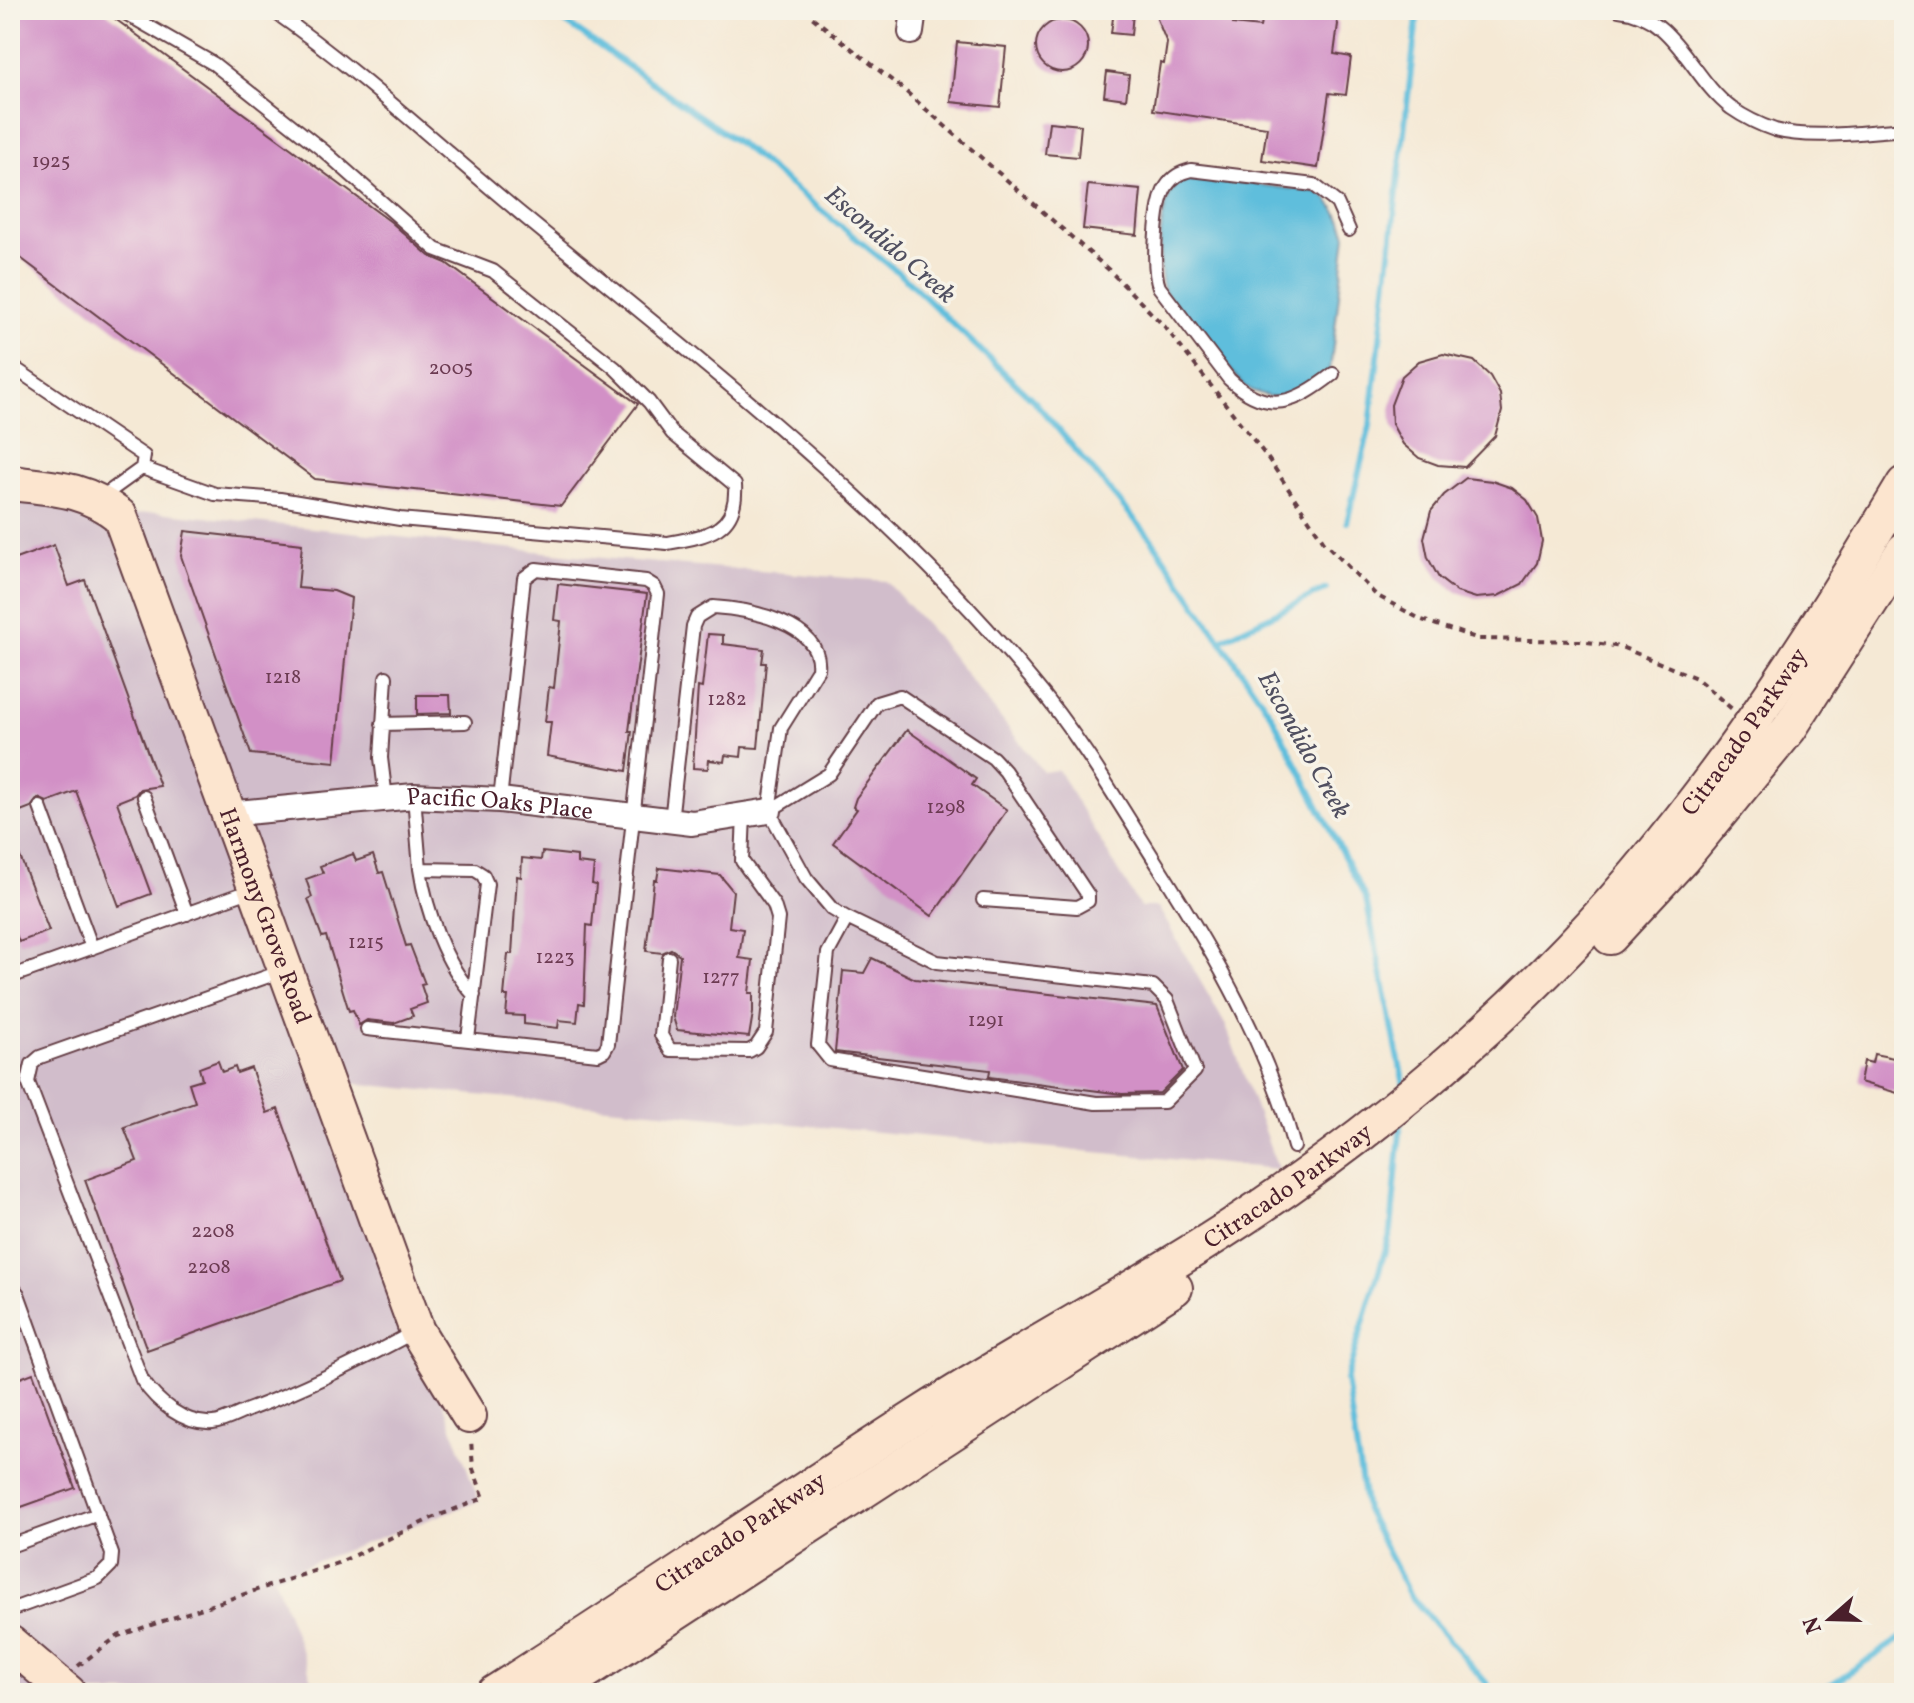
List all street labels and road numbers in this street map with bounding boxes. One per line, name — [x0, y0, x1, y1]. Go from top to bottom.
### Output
street label: Citracado Parkway — [1674, 642, 1817, 824]
street label: Pacific Oaks Place — [405, 780, 595, 830]
street label: Harmony Grove Road — [209, 803, 319, 1029]
street label: Citracado Parkway — [1198, 1116, 1380, 1259]
street label: Citracado Parkway — [649, 1465, 834, 1603]

